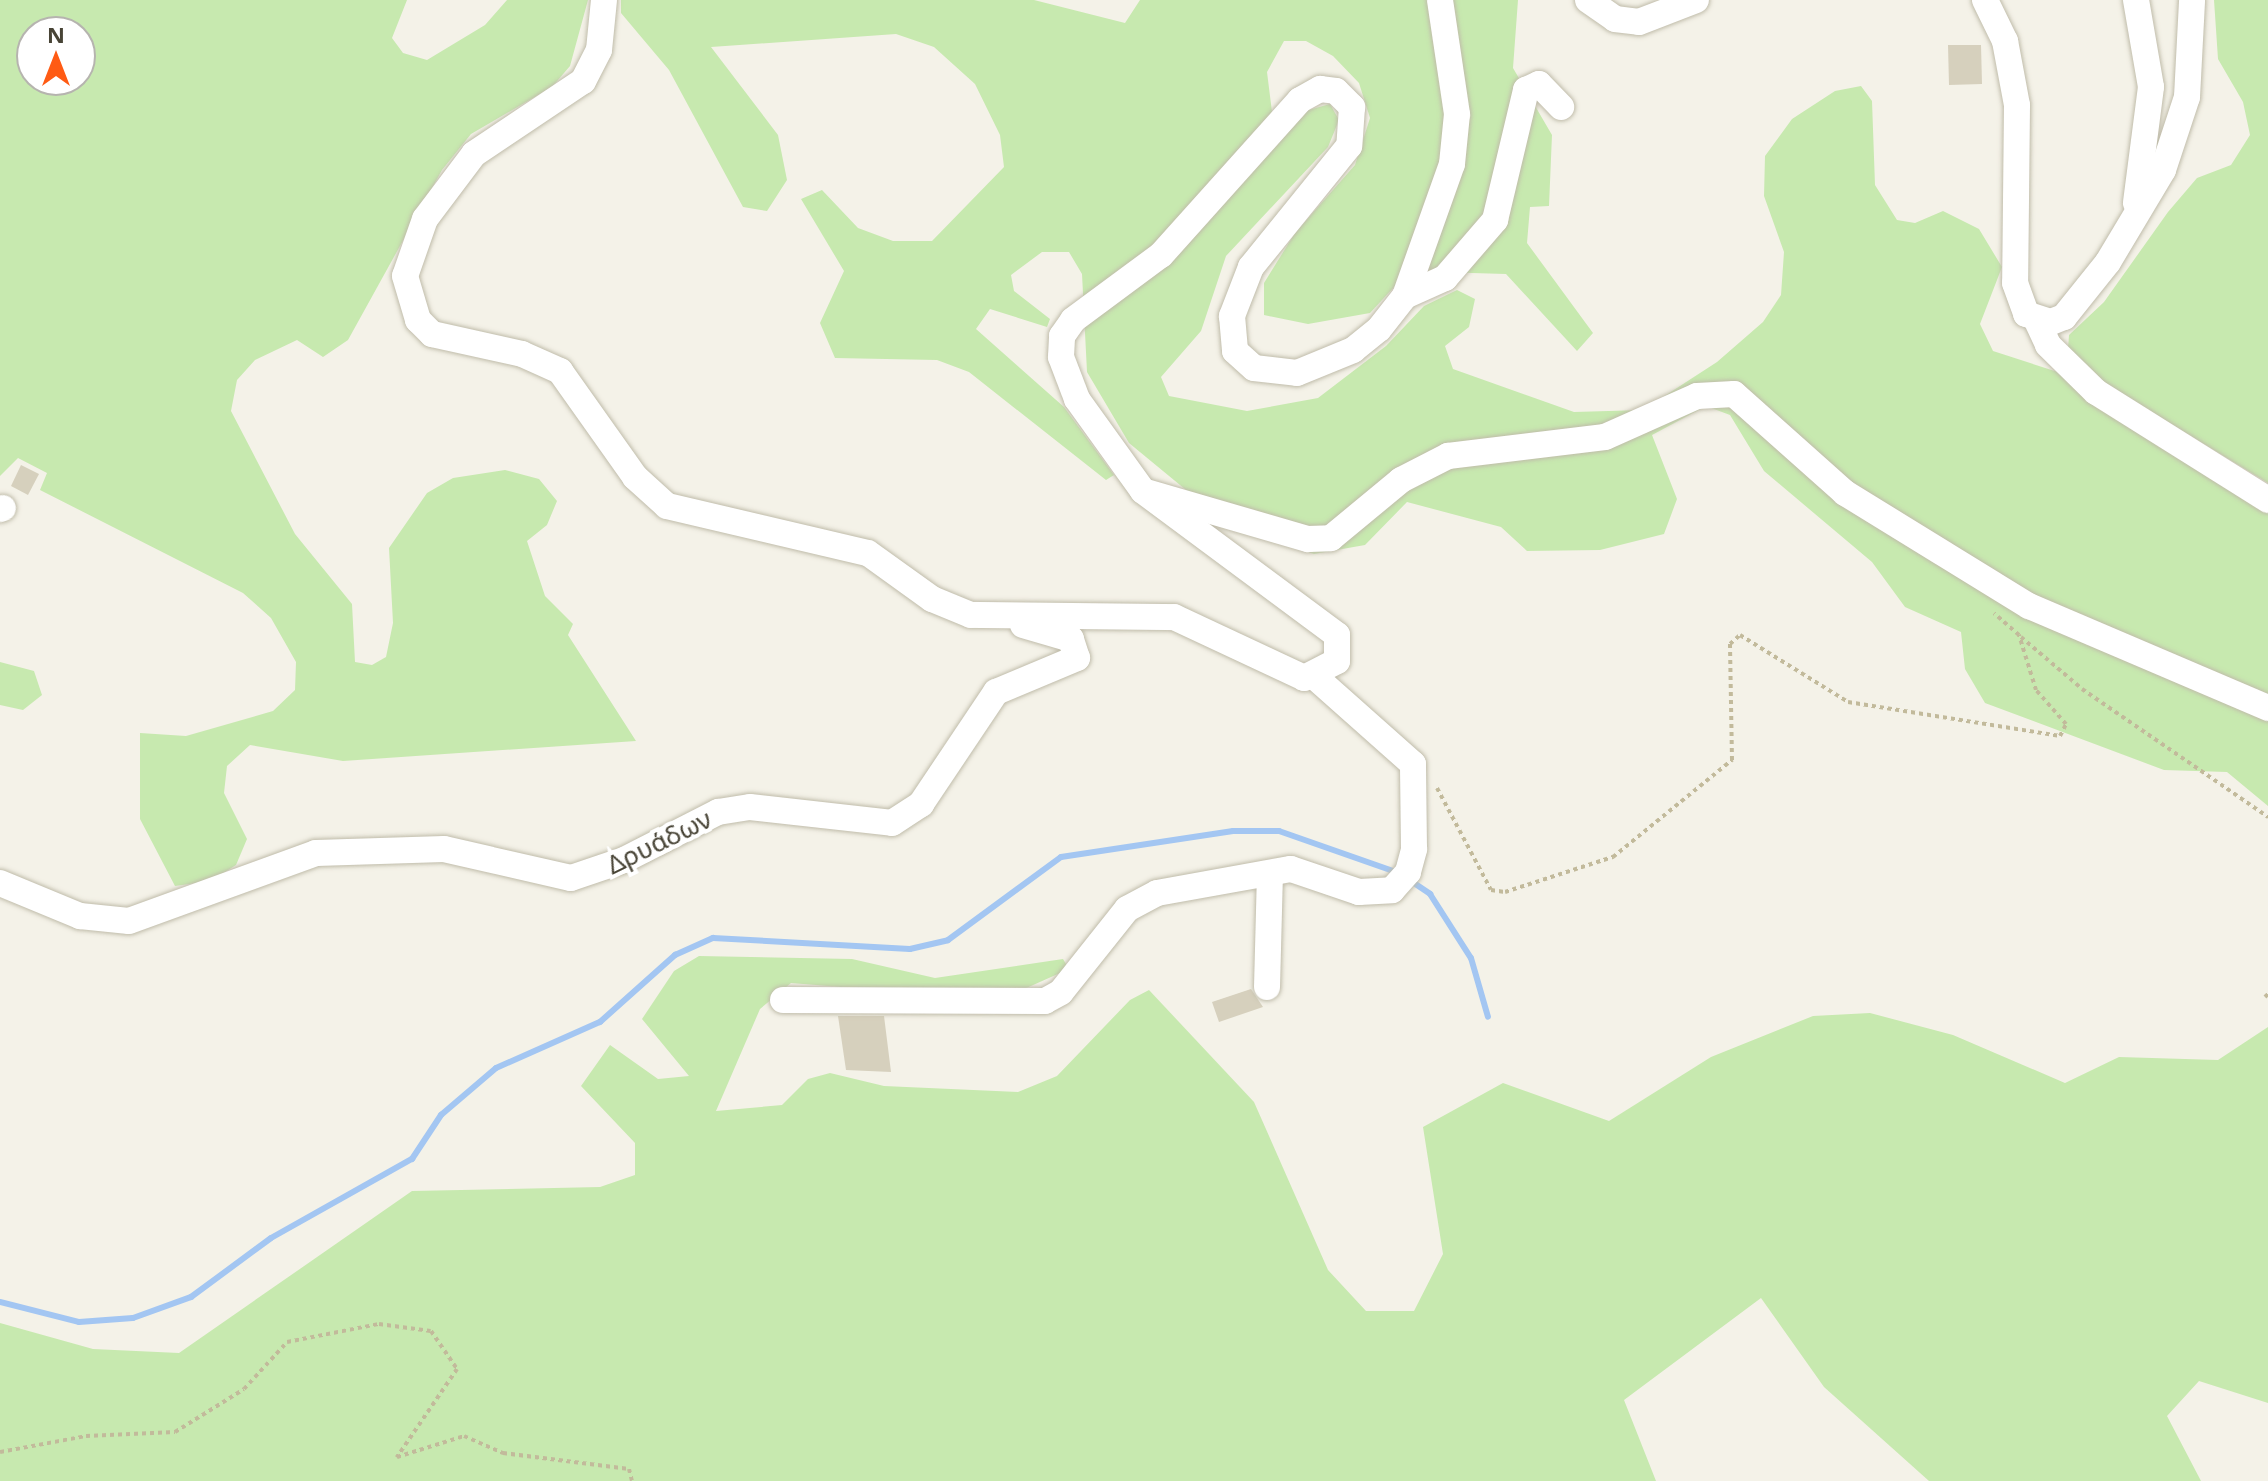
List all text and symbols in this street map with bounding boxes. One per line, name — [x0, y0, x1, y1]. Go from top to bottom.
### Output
north arrow — [16, 16, 96, 96]
text: N — [47, 19, 65, 49]
street label: Δρυάδων — [602, 803, 716, 881]

